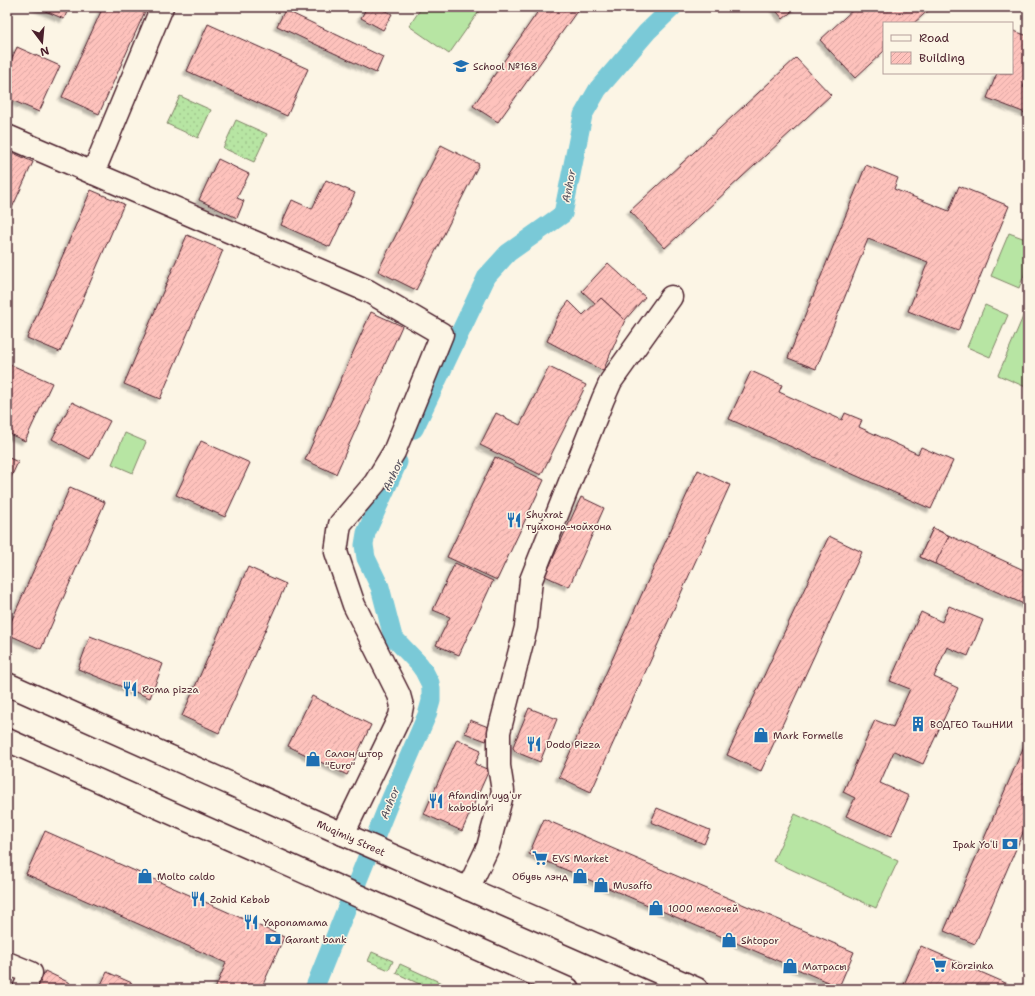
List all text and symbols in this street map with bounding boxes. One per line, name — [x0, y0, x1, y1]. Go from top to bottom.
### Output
north arrow — [22, 22, 62, 62]
legend — [883, 22, 1013, 74]
text: Road — [919, 30, 950, 46]
text: N — [38, 43, 51, 60]
text: Building — [919, 50, 965, 66]
school or university icon: School №168 — [452, 57, 470, 75]
place label: School №168 — [473, 60, 537, 73]
water label: Anhor — [558, 168, 580, 204]
water label: Anhor — [379, 456, 407, 493]
place label: Shuxrat туйхона-чойхона — [526, 508, 612, 533]
restaurant icon: Shuxrat туйхона-чойхона — [505, 511, 523, 529]
restaurant icon: Roma pizza — [121, 680, 139, 698]
place label: Roma pizza — [142, 683, 199, 696]
building icon: ВОДГЕО ТашНИИ — [909, 715, 927, 733]
place label: ВОДГЕО ТашНИИ — [930, 718, 1013, 731]
shop icon: Mark Formelle — [752, 726, 770, 744]
place label: Mark Formelle — [773, 729, 844, 742]
restaurant icon: Dodo Pizza — [525, 735, 543, 753]
place label: Dodo Pizza — [546, 738, 601, 751]
place label: Салон штор "Euro" — [325, 747, 383, 772]
shop icon: Салон штор "Euro" — [304, 750, 322, 768]
water label: Anhor — [377, 784, 403, 821]
place label: Afandim uygʻur kaboblari — [448, 789, 522, 814]
restaurant icon: Afandim uygʻur kaboblari — [427, 792, 445, 810]
street label: Muqimiy Street — [315, 817, 387, 859]
bank icon: Ipak Yoʻli — [1001, 835, 1019, 853]
place label: Ipak Yoʻli — [953, 838, 998, 851]
supermarket icon: EVS Market — [531, 849, 549, 867]
place label: EVS Market — [552, 852, 609, 865]
shop icon: Molto caldo — [136, 867, 154, 885]
shop icon: Обувь лэнд — [571, 867, 589, 885]
place label: Molto caldo — [157, 870, 215, 883]
place label: Обувь лэнд — [512, 870, 569, 883]
shop icon: Musaffo — [592, 876, 610, 894]
place label: Musaffo — [613, 879, 652, 892]
restaurant icon: Zohid Kebab — [189, 890, 207, 908]
place label: Zohid Kebab — [210, 893, 270, 906]
shop icon: 1000 мелочей — [647, 899, 665, 917]
place label: 1000 мелочей — [668, 902, 739, 915]
restaurant icon: Yaponamama — [242, 913, 260, 931]
place label: Yaponamama — [263, 916, 328, 929]
bank icon: Garant bank — [264, 930, 282, 948]
shop icon: Shtopor — [720, 931, 738, 949]
place label: Garant bank — [285, 933, 347, 946]
place label: Shtopor — [741, 934, 779, 947]
supermarket icon: Korzinka — [930, 956, 948, 974]
shop icon: Матрасы — [781, 957, 799, 975]
place label: Korzinka — [951, 959, 994, 972]
place label: Матрасы — [802, 960, 847, 973]

